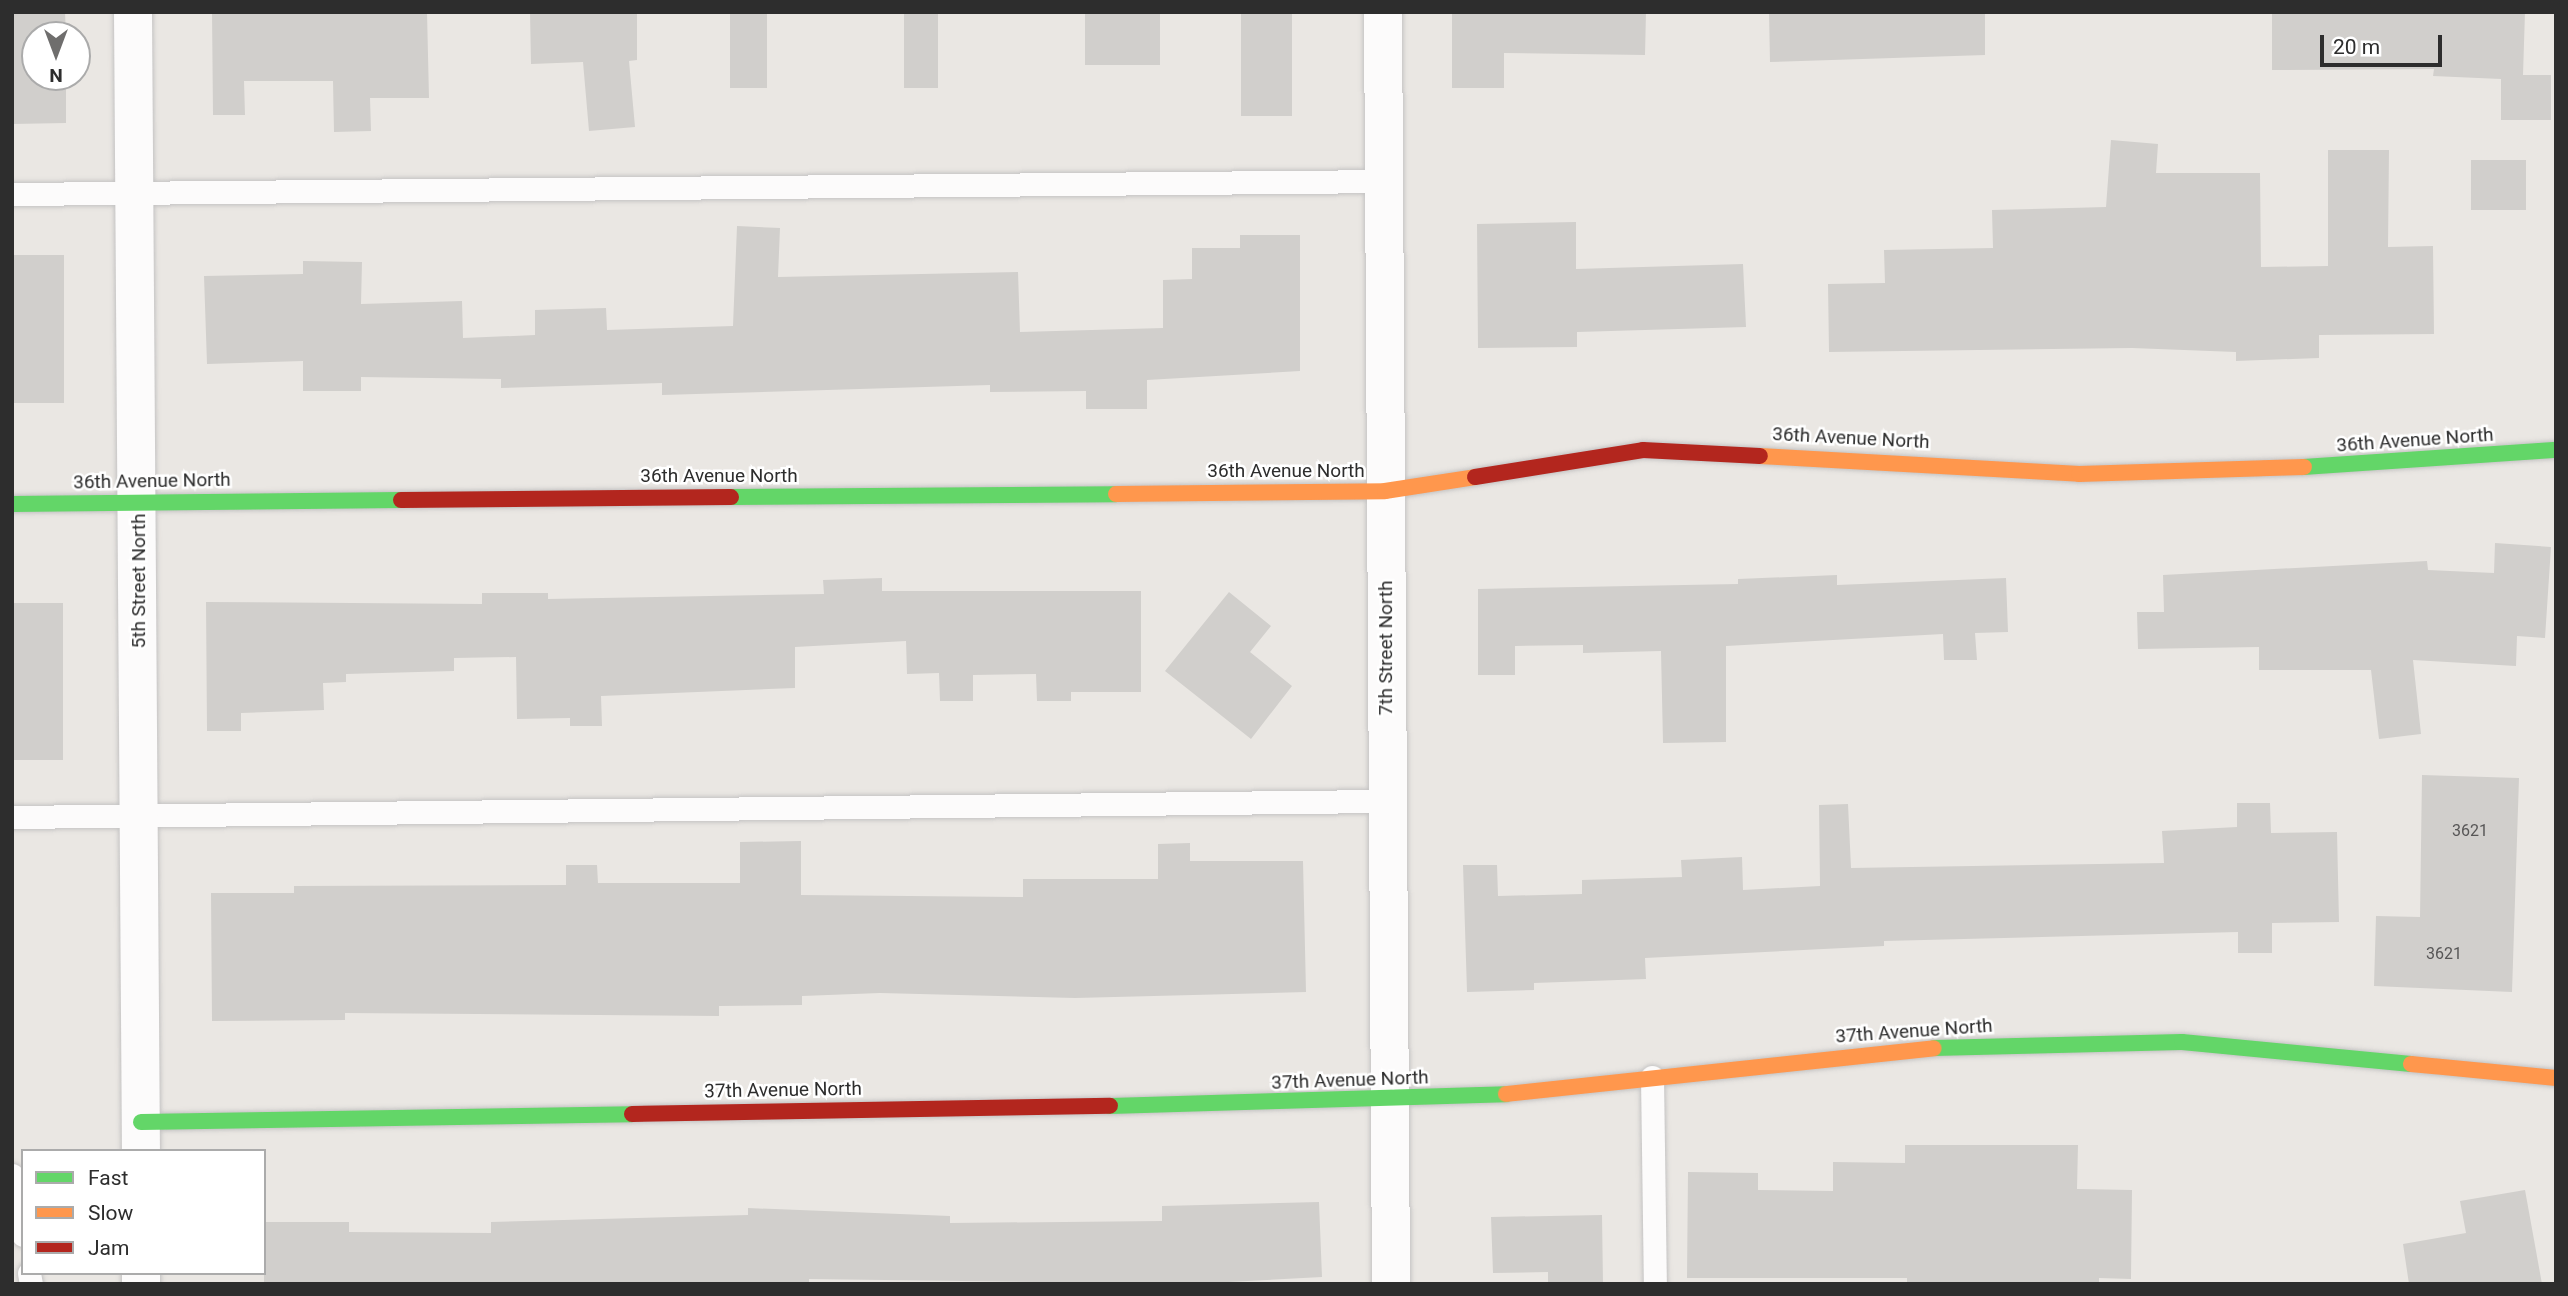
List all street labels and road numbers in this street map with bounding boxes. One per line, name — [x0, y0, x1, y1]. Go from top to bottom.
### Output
street label: 36th Avenue North — [1772, 422, 1930, 454]
street label: 36th Avenue North — [2336, 423, 2494, 457]
street label: 36th Avenue North — [1207, 460, 1365, 482]
street label: 36th Avenue North — [640, 465, 798, 487]
street label: 36th Avenue North — [73, 468, 231, 494]
street label: 5th Street North — [128, 514, 150, 648]
street label: 7th Street North — [1375, 581, 1397, 715]
street label: 37th Avenue North — [1835, 1014, 1993, 1048]
street label: 37th Avenue North — [1271, 1066, 1429, 1094]
street label: 37th Avenue North — [704, 1077, 862, 1103]

